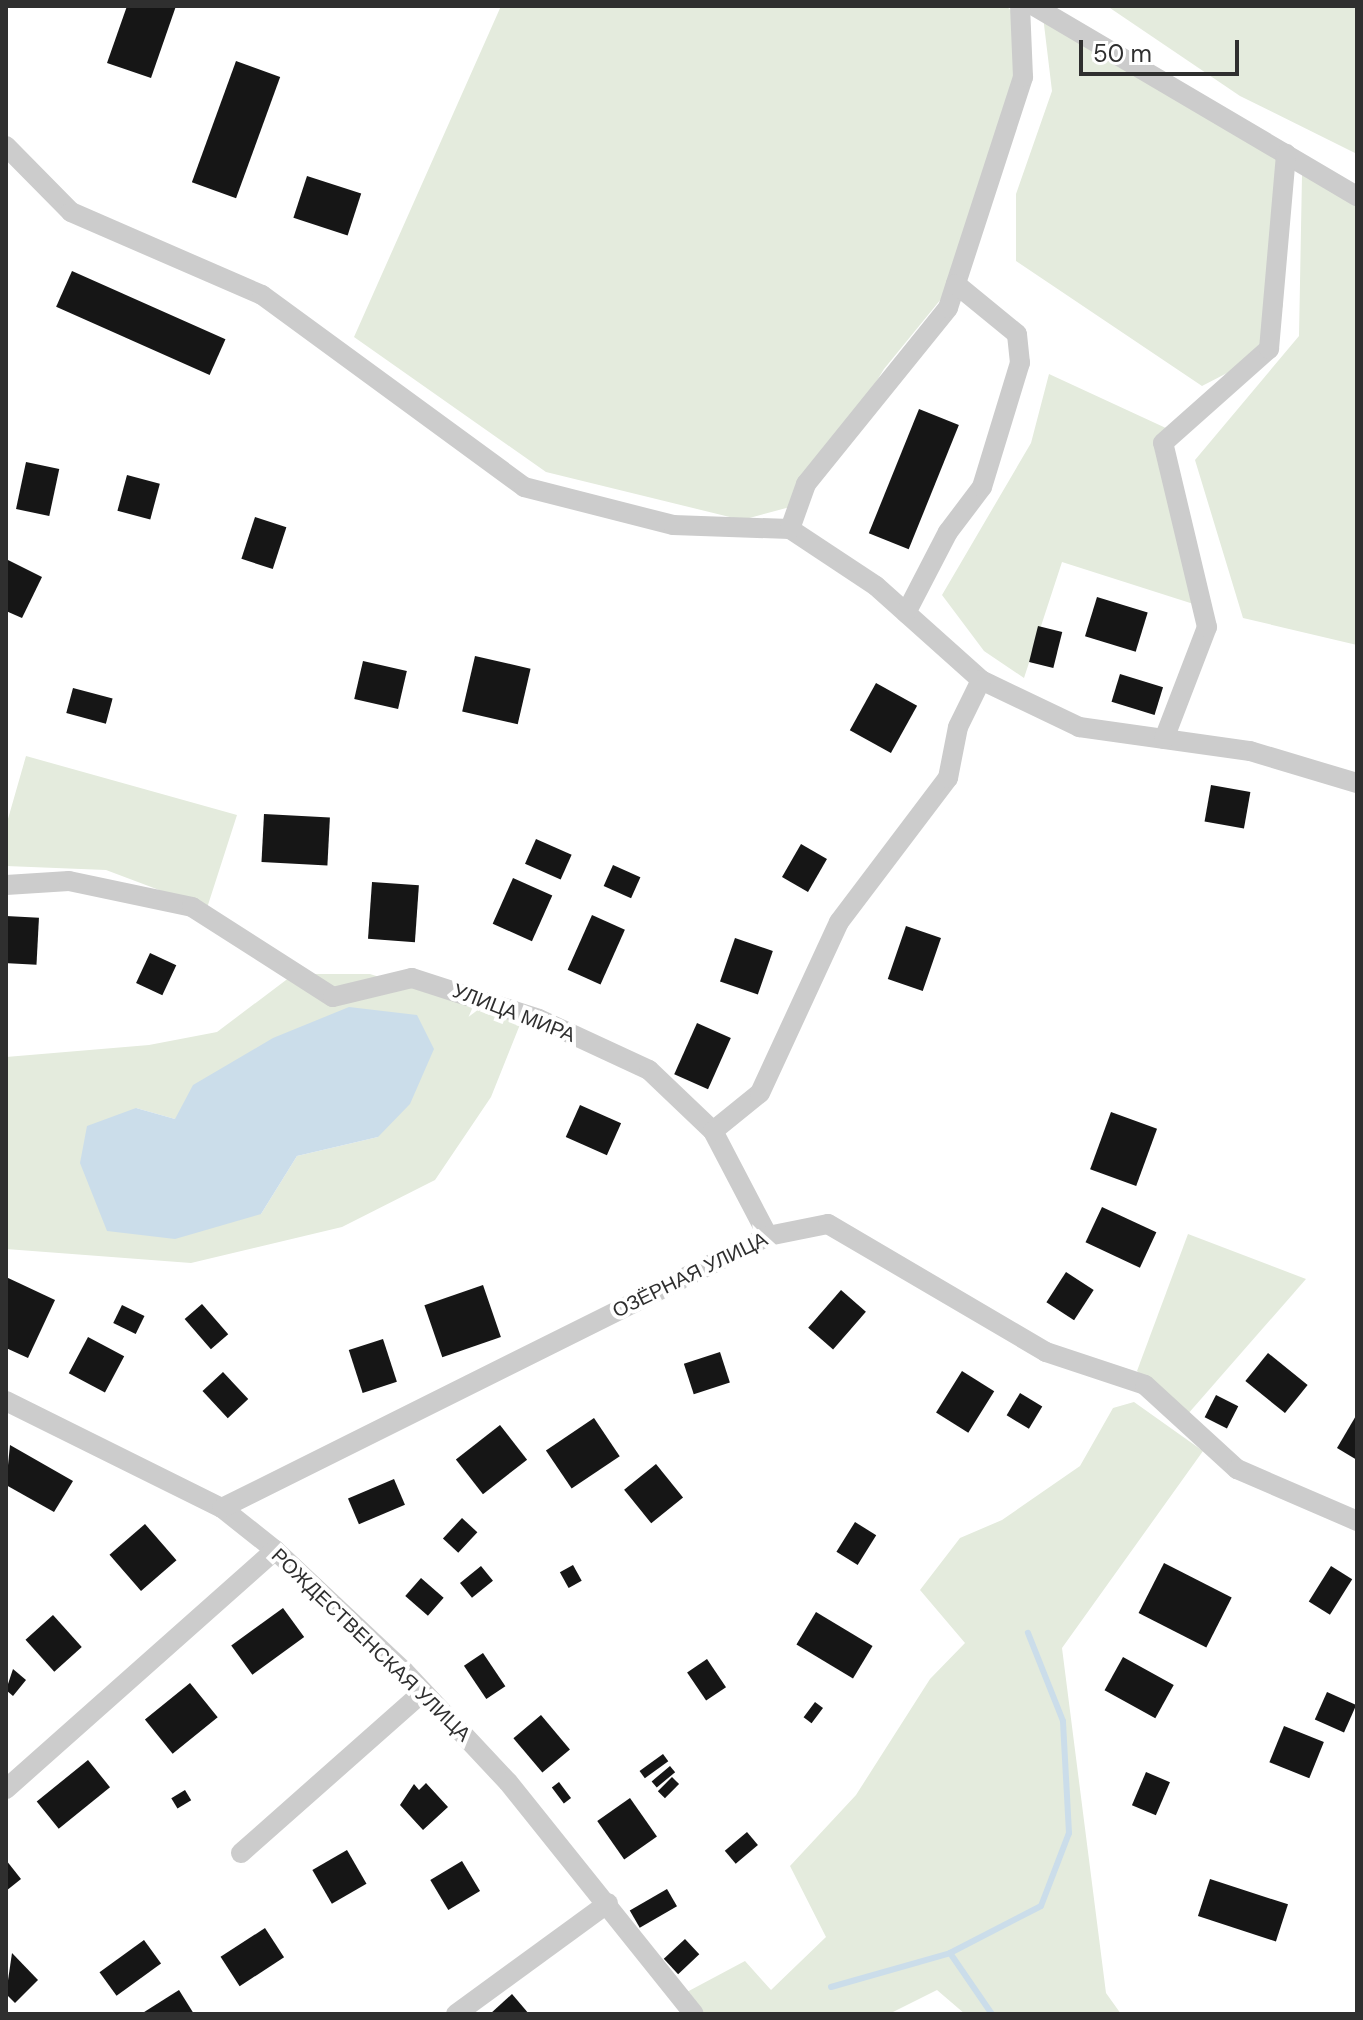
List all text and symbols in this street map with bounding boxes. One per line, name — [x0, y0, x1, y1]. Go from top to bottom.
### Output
scale bar — [1083, 24, 1243, 74]
text: 50 m — [1093, 38, 1152, 69]
street label: УЛИЦА МИРА — [449, 979, 579, 1047]
street label: ОЗЁРНАЯ УЛИЦА — [609, 1227, 771, 1323]
street label: РОЖДЕСТВЕНСКАЯ УЛИЦА — [267, 1544, 475, 1746]

